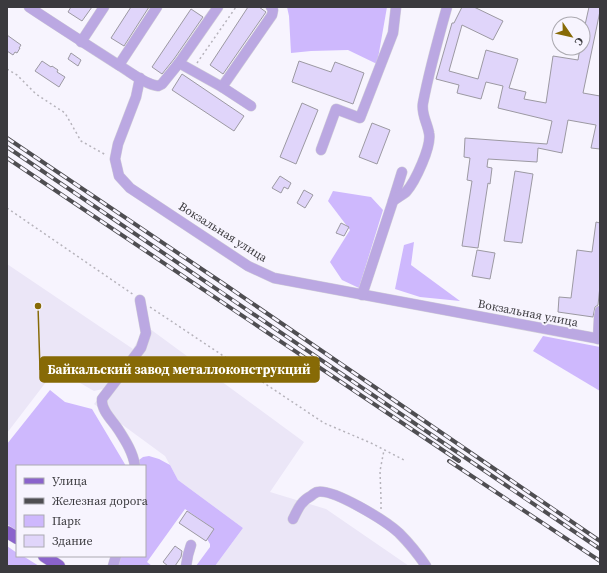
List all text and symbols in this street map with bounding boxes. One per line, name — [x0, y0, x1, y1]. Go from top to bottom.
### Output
north arrow — [551, 16, 591, 56]
text: С — [571, 34, 587, 48]
street label: Вокзальная улица — [176, 198, 271, 266]
street label: Вокзальная улица — [477, 295, 580, 331]
callout: Байкальский завод металлоконструкций — [40, 357, 319, 382]
text: Байкальский завод металлоконструкций — [47, 361, 311, 378]
legend — [16, 465, 146, 557]
text: Улица — [52, 473, 88, 489]
text: Железная дорога — [52, 493, 149, 509]
text: Парк — [52, 513, 81, 529]
text: Здание — [52, 533, 93, 549]

